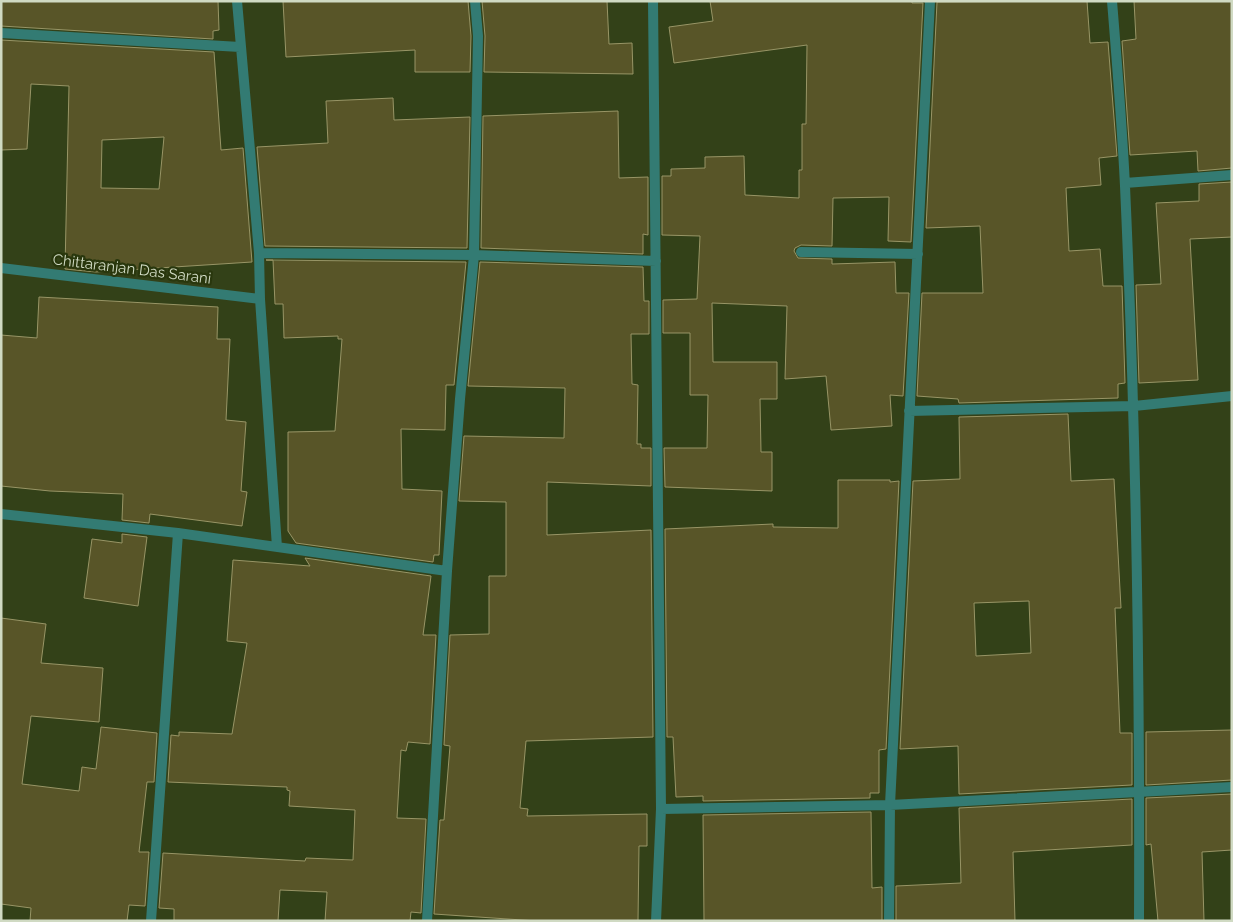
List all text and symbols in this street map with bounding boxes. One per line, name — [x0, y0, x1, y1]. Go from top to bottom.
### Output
street label: Chittaranjan Das Sarani — [52, 250, 212, 288]

